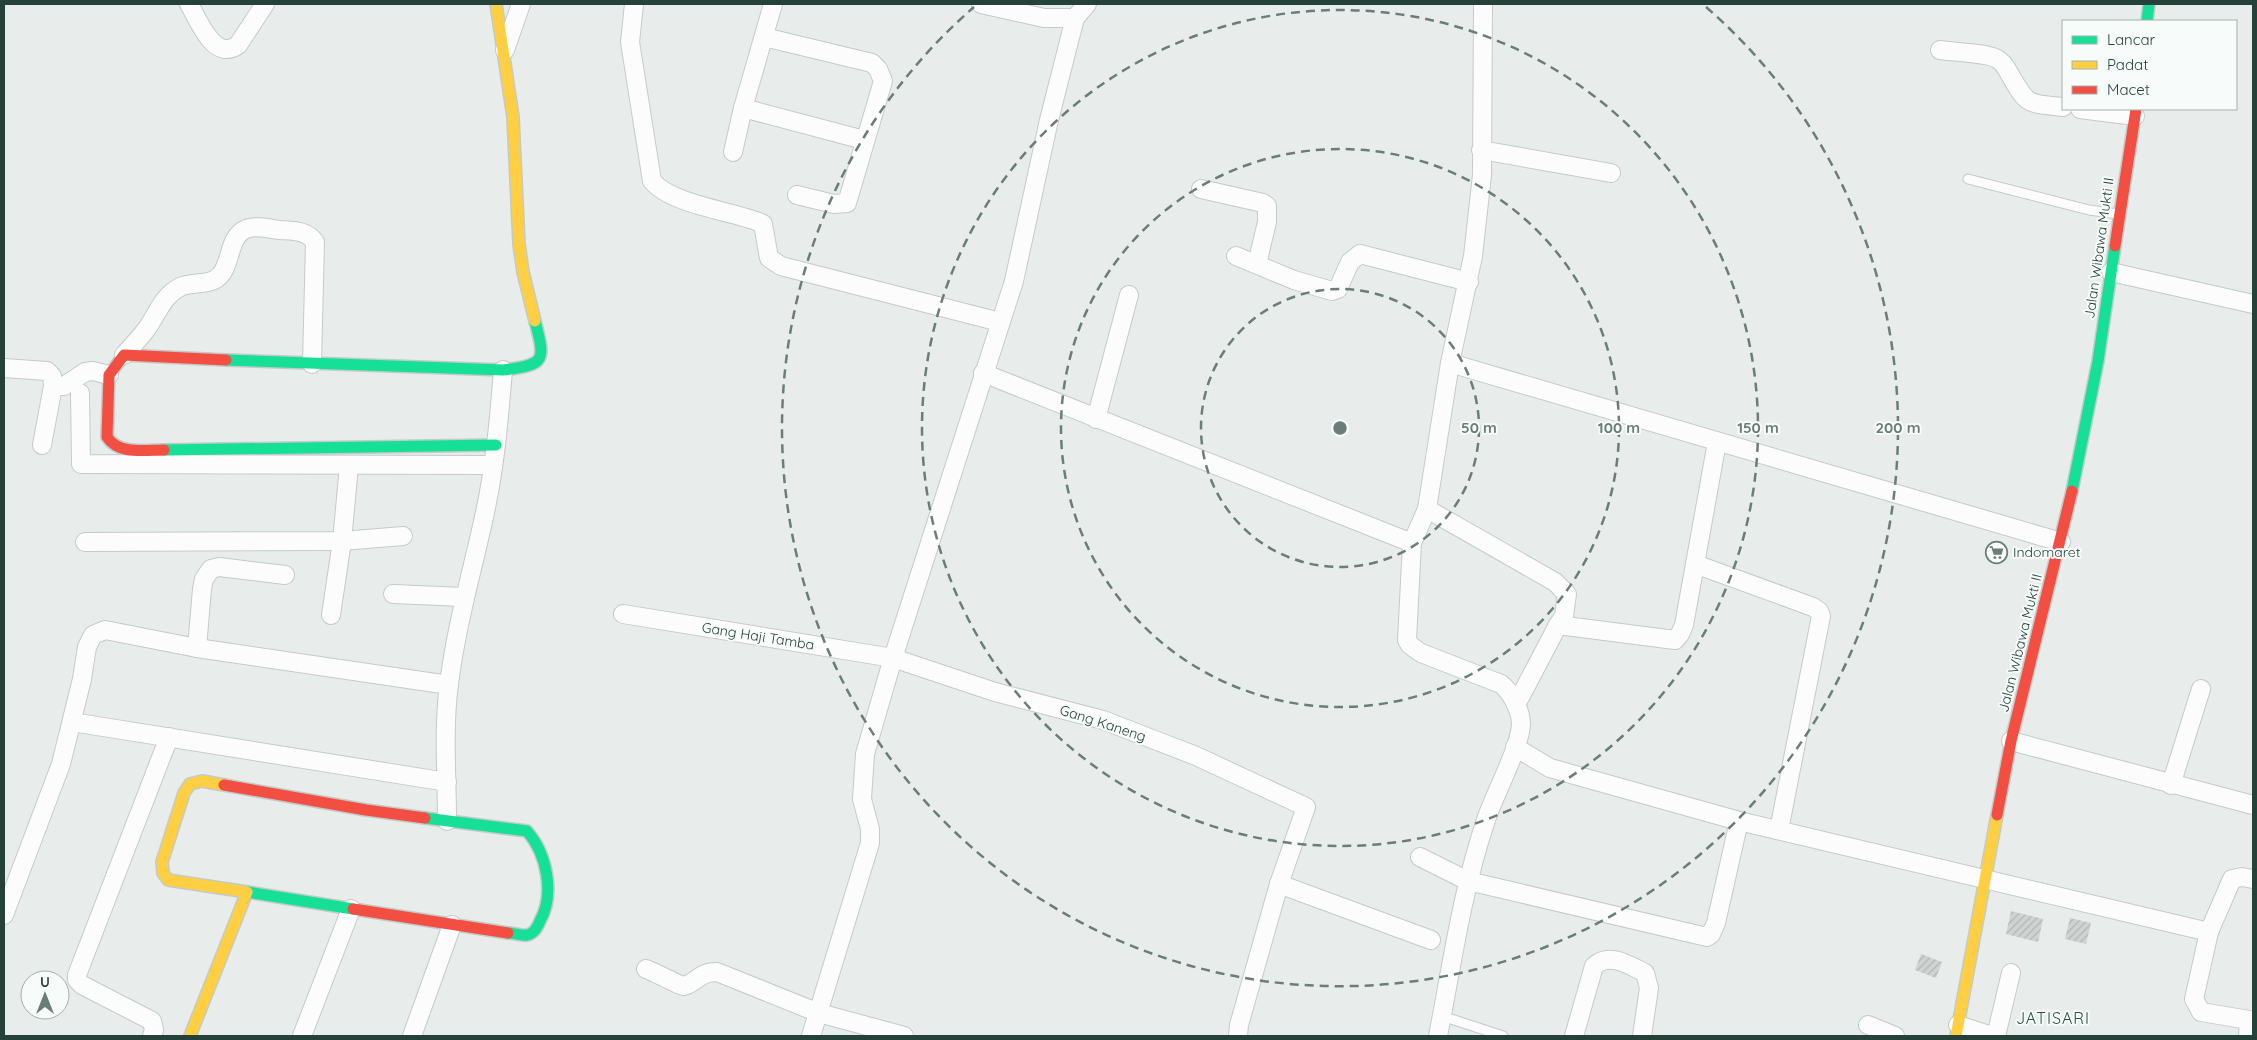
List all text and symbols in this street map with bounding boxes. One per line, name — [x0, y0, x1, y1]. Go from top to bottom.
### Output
legend — [2062, 20, 2237, 110]
text: Lancar — [2107, 30, 2156, 49]
text: Padat — [2107, 55, 2148, 74]
text: Macet — [2107, 80, 2150, 99]
street label: Jalan Wibawa Mukti II — [2080, 176, 2118, 320]
text: 50 m — [1461, 418, 1497, 437]
text: 100 m — [1598, 418, 1640, 437]
text: 150 m — [1737, 418, 1779, 437]
text: 200 m — [1876, 418, 1921, 437]
centre of rings — [1331, 419, 1349, 437]
supermarket icon: Indomaret — [1985, 540, 2009, 564]
place label: Indomaret — [2013, 543, 2081, 561]
street label: Jalan Wibawa Mukti II — [1994, 572, 2046, 714]
street label: Gang Haji Tamba — [701, 618, 815, 654]
street label: Gang Kaneng — [1058, 701, 1148, 745]
north arrow — [20, 970, 70, 1020]
text: U — [40, 973, 50, 991]
district label: JATISARI — [2016, 1008, 2090, 1028]

